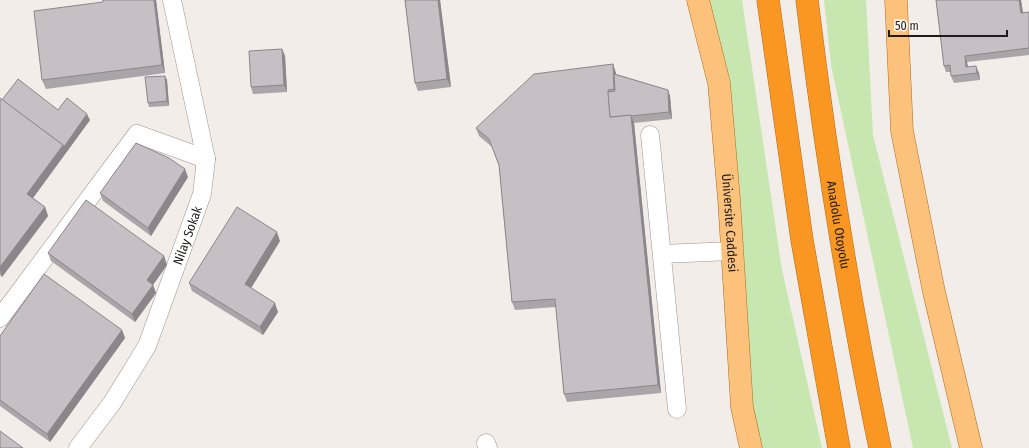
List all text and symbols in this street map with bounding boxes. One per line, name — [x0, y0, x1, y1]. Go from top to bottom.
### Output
scale bar — [889, 12, 1007, 38]
text: 50 m — [895, 19, 919, 33]
street label: Üniversite Caddesi — [719, 173, 741, 273]
street label: Anadolu Otoyolu — [824, 180, 853, 270]
street label: Nilay Sokak — [170, 203, 205, 267]

